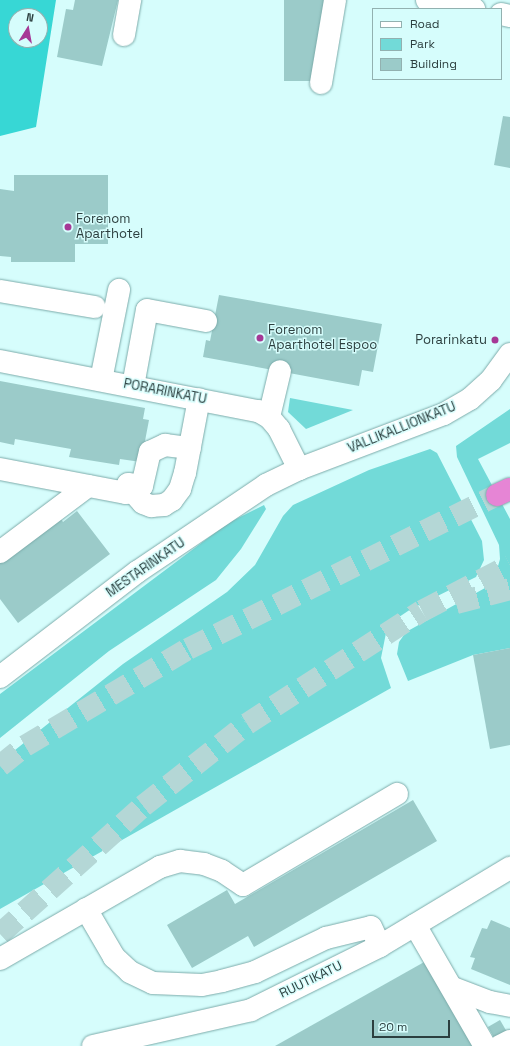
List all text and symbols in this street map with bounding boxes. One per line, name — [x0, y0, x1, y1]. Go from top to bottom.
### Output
north arrow — [8, 8, 48, 48]
legend — [372, 8, 502, 80]
text: N — [25, 10, 35, 25]
text: Road — [410, 16, 439, 32]
text: Park — [410, 36, 435, 52]
text: Building — [410, 56, 457, 72]
place label: Forenom Aparthotel — [76, 212, 143, 243]
marker: Forenom Aparthotel — [63, 222, 73, 232]
place label: Forenom Aparthotel Espoo — [268, 323, 377, 354]
place label: Porarinkatu — [415, 332, 487, 348]
marker: Forenom Aparthotel Espoo — [255, 333, 265, 343]
marker: Porarinkatu — [490, 335, 500, 345]
street label: PORARINKATU — [122, 376, 208, 408]
street label: VALLIKALLIONKATU — [346, 399, 458, 457]
street label: MESTARINKATU — [104, 535, 188, 601]
street label: RUUTIKATU — [277, 958, 345, 1002]
scale bar — [374, 1012, 452, 1038]
text: 20 m — [379, 1019, 407, 1035]

